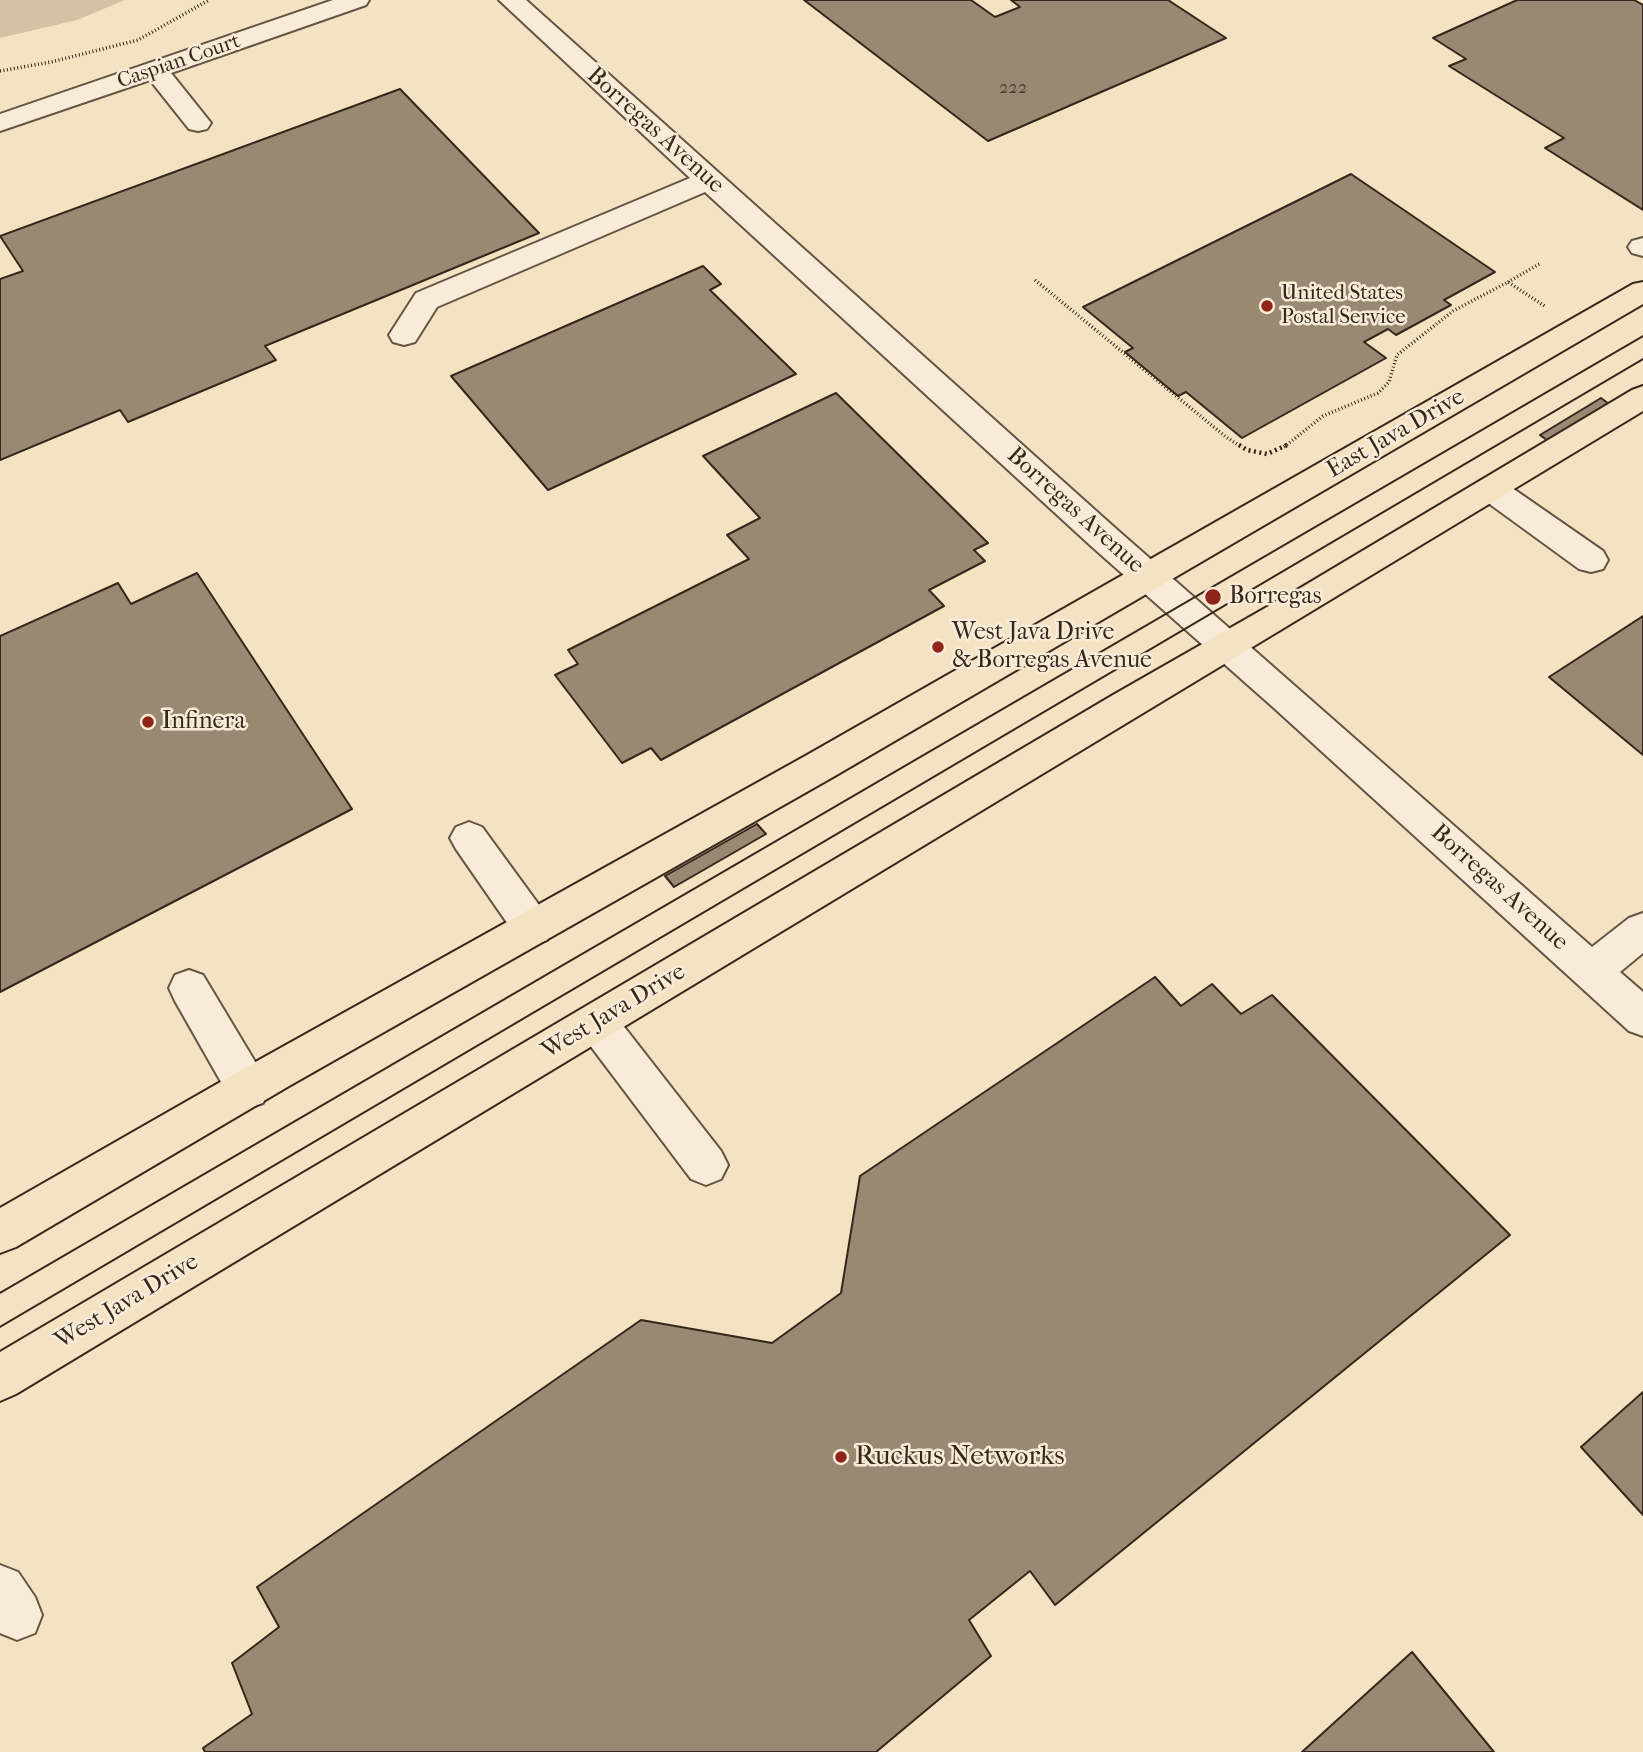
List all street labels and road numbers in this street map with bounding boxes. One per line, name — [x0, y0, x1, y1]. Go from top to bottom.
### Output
street label: Caspian Court — [114, 29, 244, 95]
street label: Borregas Avenue — [580, 62, 730, 200]
street label: East Java Drive — [1322, 383, 1470, 485]
street label: Borregas Avenue — [1000, 442, 1150, 580]
street label: Borregas Avenue — [1424, 819, 1574, 957]
street label: West Java Drive — [537, 958, 691, 1066]
street label: West Java Drive — [50, 1248, 204, 1356]

